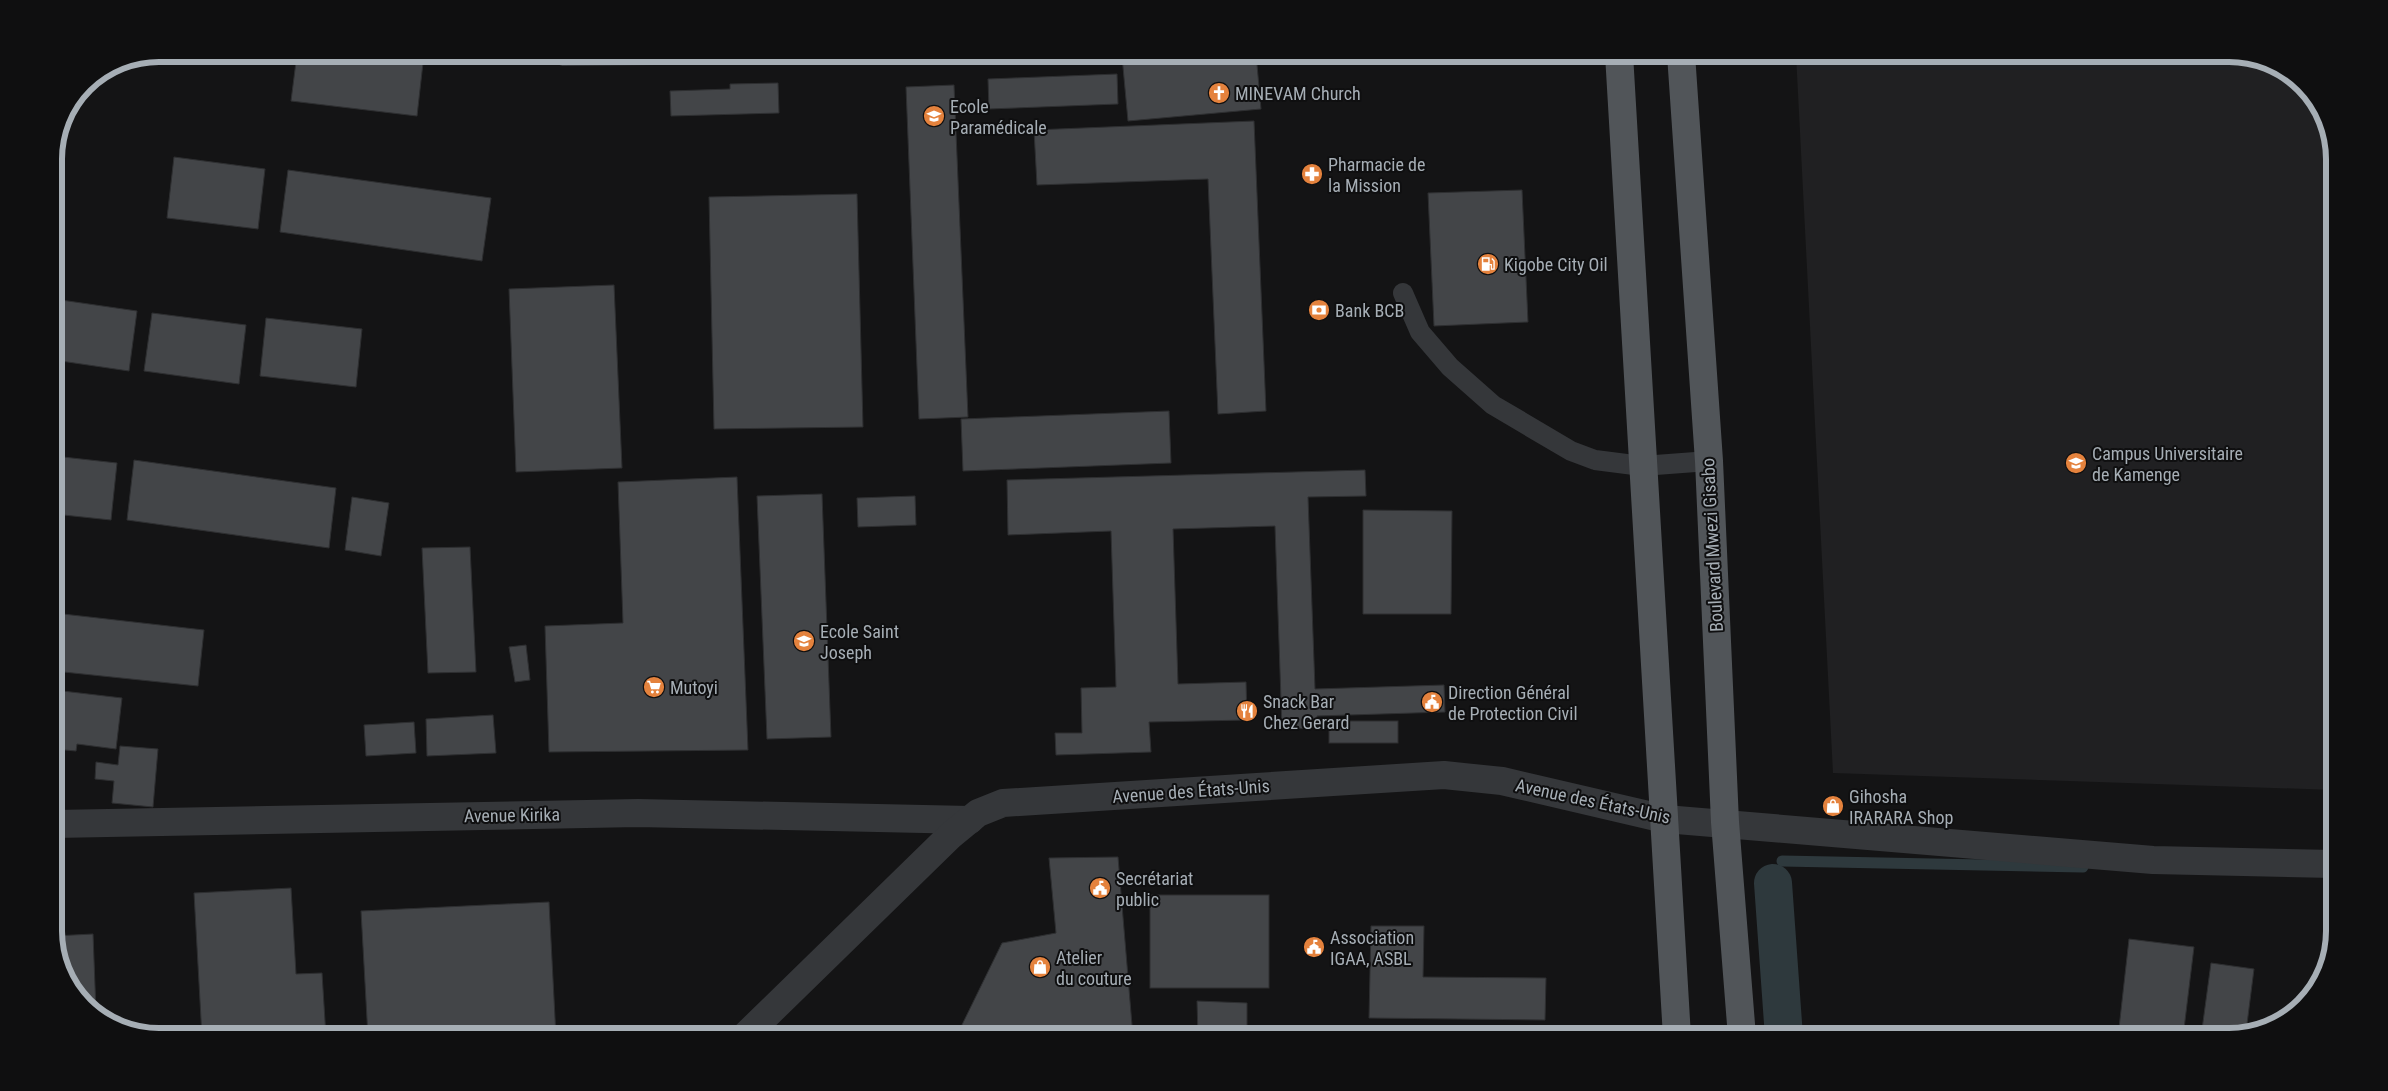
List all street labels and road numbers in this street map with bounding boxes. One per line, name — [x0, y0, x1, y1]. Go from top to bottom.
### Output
street label: Boulevard Mwezi Gisabo — [1697, 458, 1727, 632]
street label: Avenue des États-Unis — [1514, 774, 1672, 828]
street label: Avenue des États-Unis — [1112, 775, 1270, 807]
street label: Avenue Kirika — [464, 804, 560, 826]

